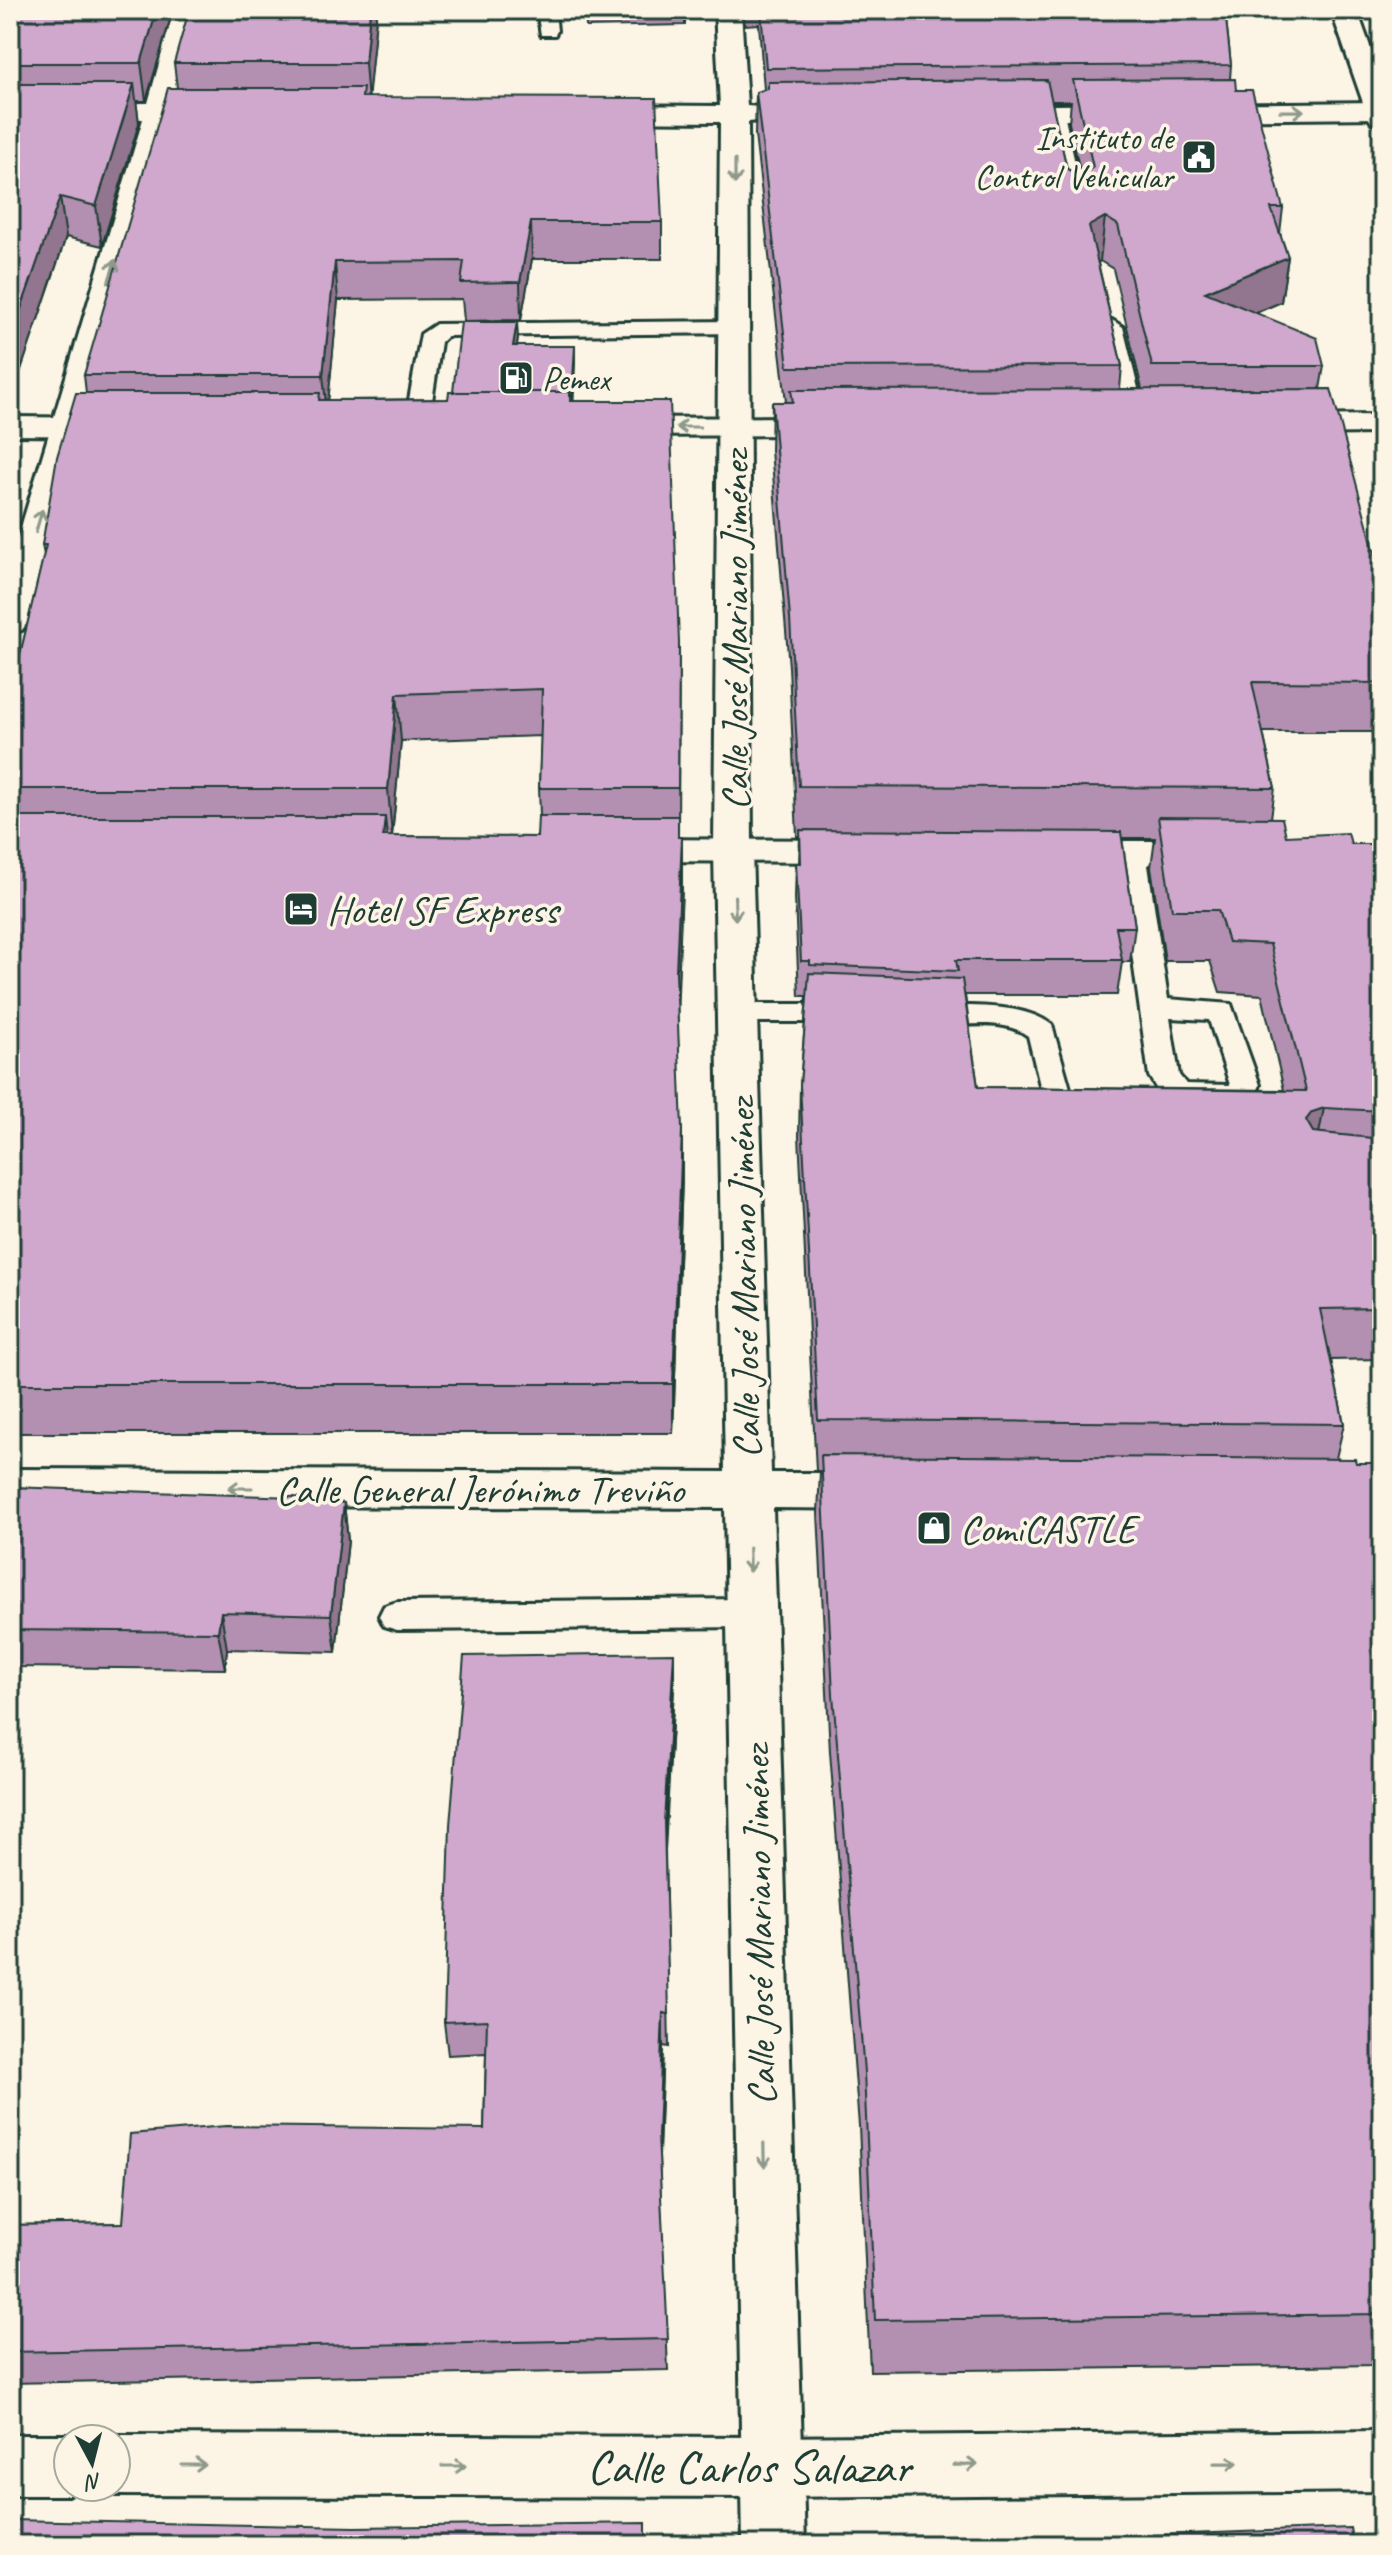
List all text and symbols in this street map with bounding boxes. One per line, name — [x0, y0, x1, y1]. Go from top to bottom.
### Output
one-way arrow — [1278, 103, 1305, 119]
place label: Instituto de Control Vehicular — [975, 116, 1176, 198]
public building icon: Instituto de Control Vehicular — [1180, 138, 1218, 176]
one-way arrow — [727, 158, 743, 185]
one-way arrow — [105, 259, 120, 285]
place label: Pemex — [542, 357, 612, 400]
fuel station icon: Pemex — [497, 359, 535, 397]
one-way arrow — [675, 419, 702, 435]
street label: Calle José Mariano Jiménez — [710, 446, 760, 810]
one-way arrow — [32, 508, 47, 534]
place label: Hotel SF Express — [327, 885, 561, 935]
hotel icon: Hotel SF Express — [282, 890, 320, 928]
one-way arrow — [727, 894, 742, 921]
street label: Calle José Mariano Jiménez — [716, 1094, 772, 1459]
street label: Calle General Jerónimo Treviño — [276, 1465, 686, 1515]
one-way arrow — [227, 1480, 254, 1496]
place label: ComiCASTLE — [960, 1504, 1141, 1554]
shop icon: ComiCASTLE — [915, 1509, 953, 1547]
one-way arrow — [742, 1546, 757, 1573]
street label: Calle José Mariano Jiménez — [731, 1741, 787, 2106]
one-way arrow — [756, 2141, 772, 2168]
north arrow — [52, 2423, 132, 2503]
street label: Calle Carlos Salazar — [587, 2437, 915, 2497]
one-way arrow — [1212, 2455, 1239, 2471]
one-way arrow — [180, 2457, 207, 2473]
one-way arrow — [952, 2457, 979, 2473]
one-way arrow — [440, 2458, 467, 2474]
text: N — [82, 2467, 103, 2497]

